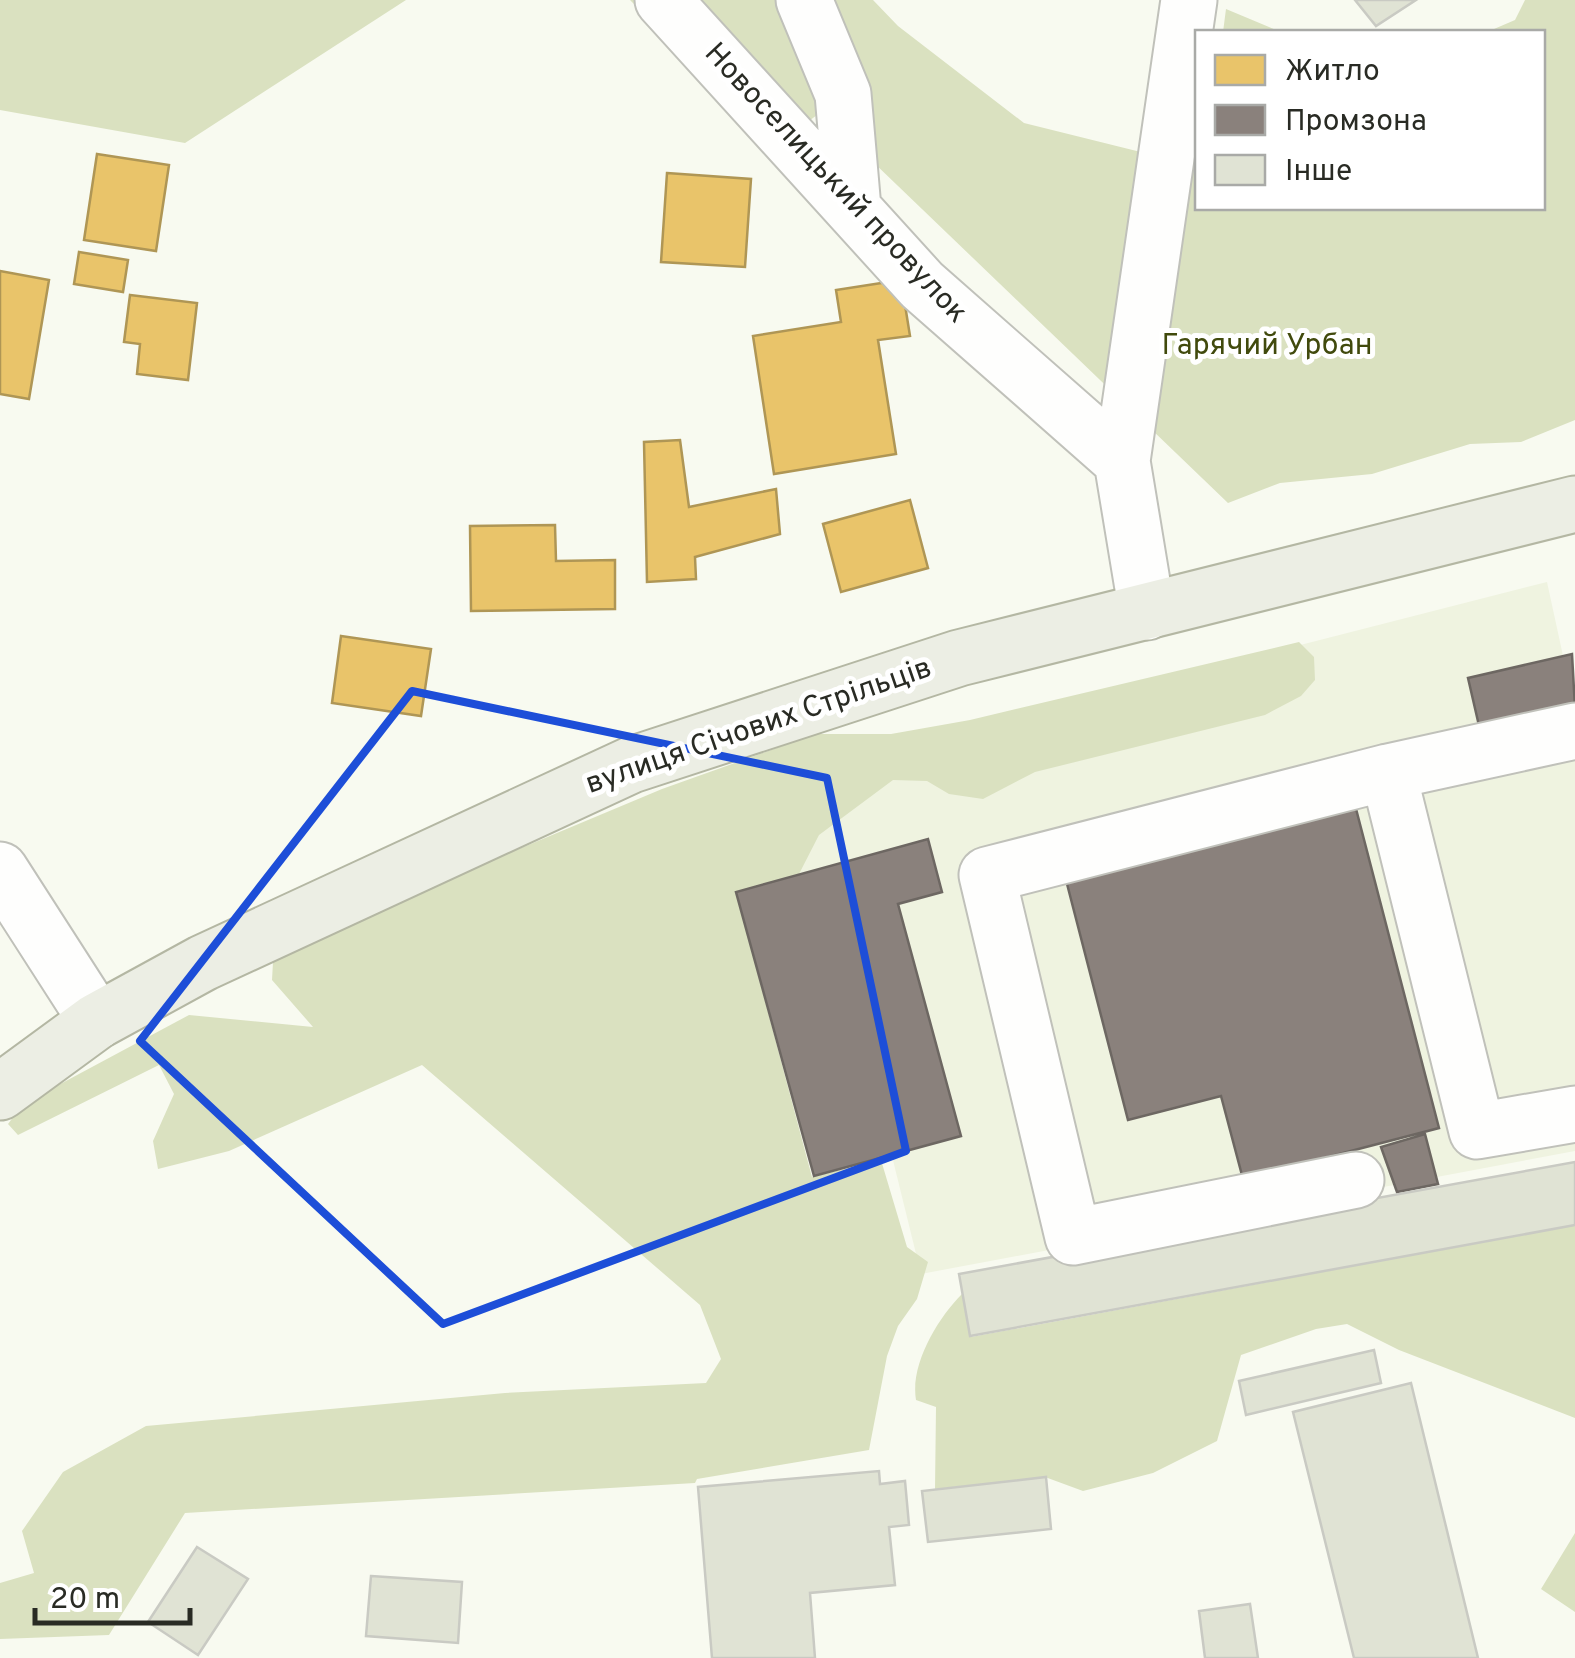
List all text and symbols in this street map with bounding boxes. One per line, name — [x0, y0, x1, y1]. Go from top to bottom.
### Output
legend — [1195, 30, 1545, 210]
street label: Новоселицький провулок — [695, 36, 975, 332]
text: Житло — [1285, 54, 1380, 91]
text: Промзона — [1285, 104, 1427, 141]
text: Інше — [1285, 154, 1352, 191]
park label: Гарячий Урбан — [1162, 328, 1372, 365]
street label: вулиця Січових Стрільців — [581, 650, 937, 804]
scale bar — [35, 1563, 190, 1625]
text: 20 m — [50, 1582, 120, 1619]

